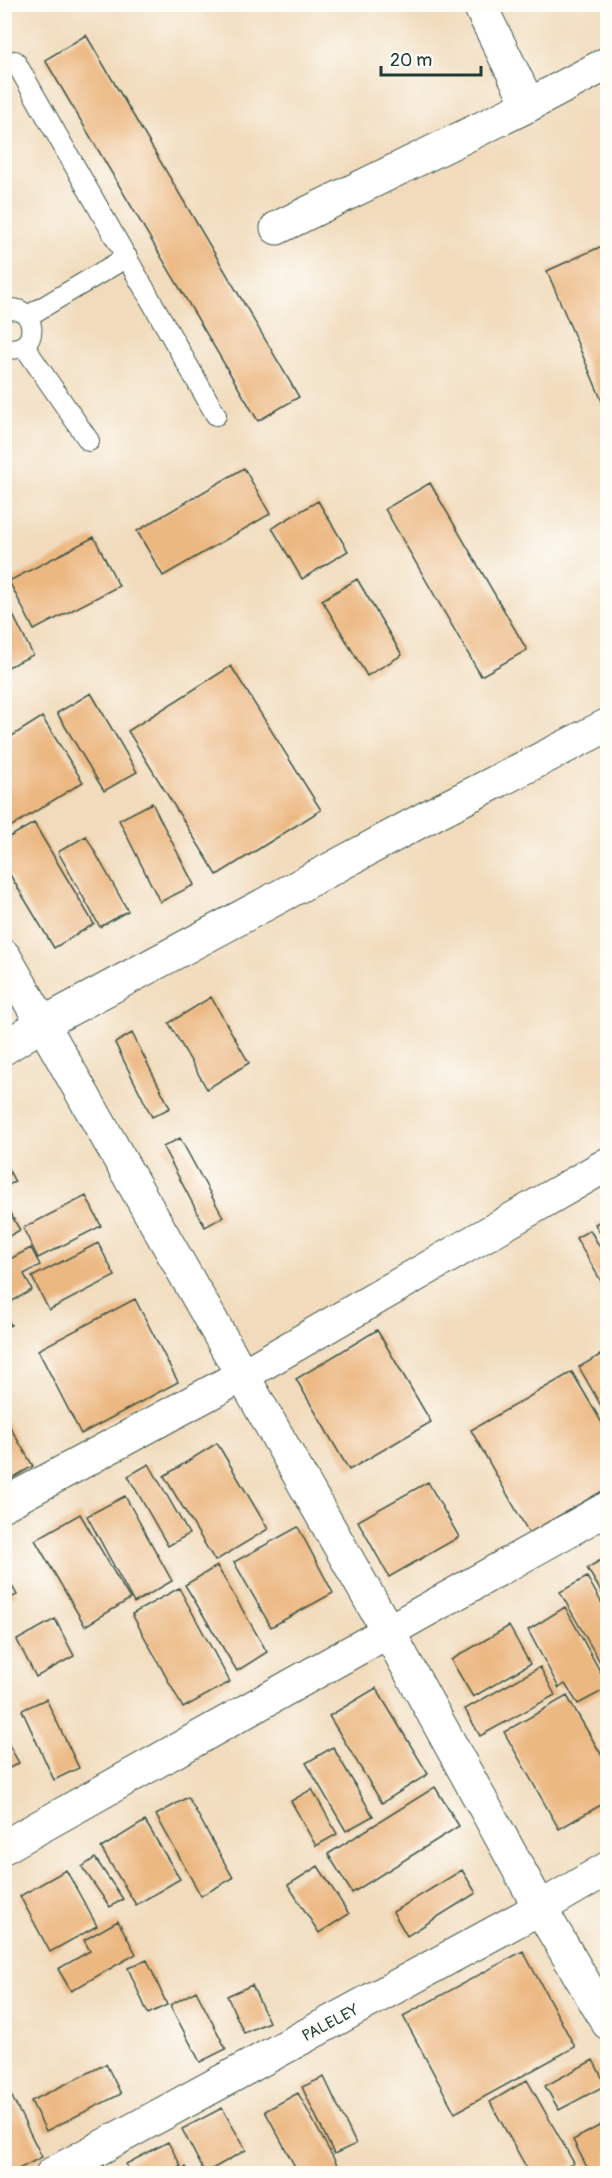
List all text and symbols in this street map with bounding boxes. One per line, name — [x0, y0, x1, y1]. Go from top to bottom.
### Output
scale bar — [381, 39, 482, 77]
text: 20 m — [390, 49, 432, 72]
street label: PALELEY — [299, 2000, 362, 2046]

